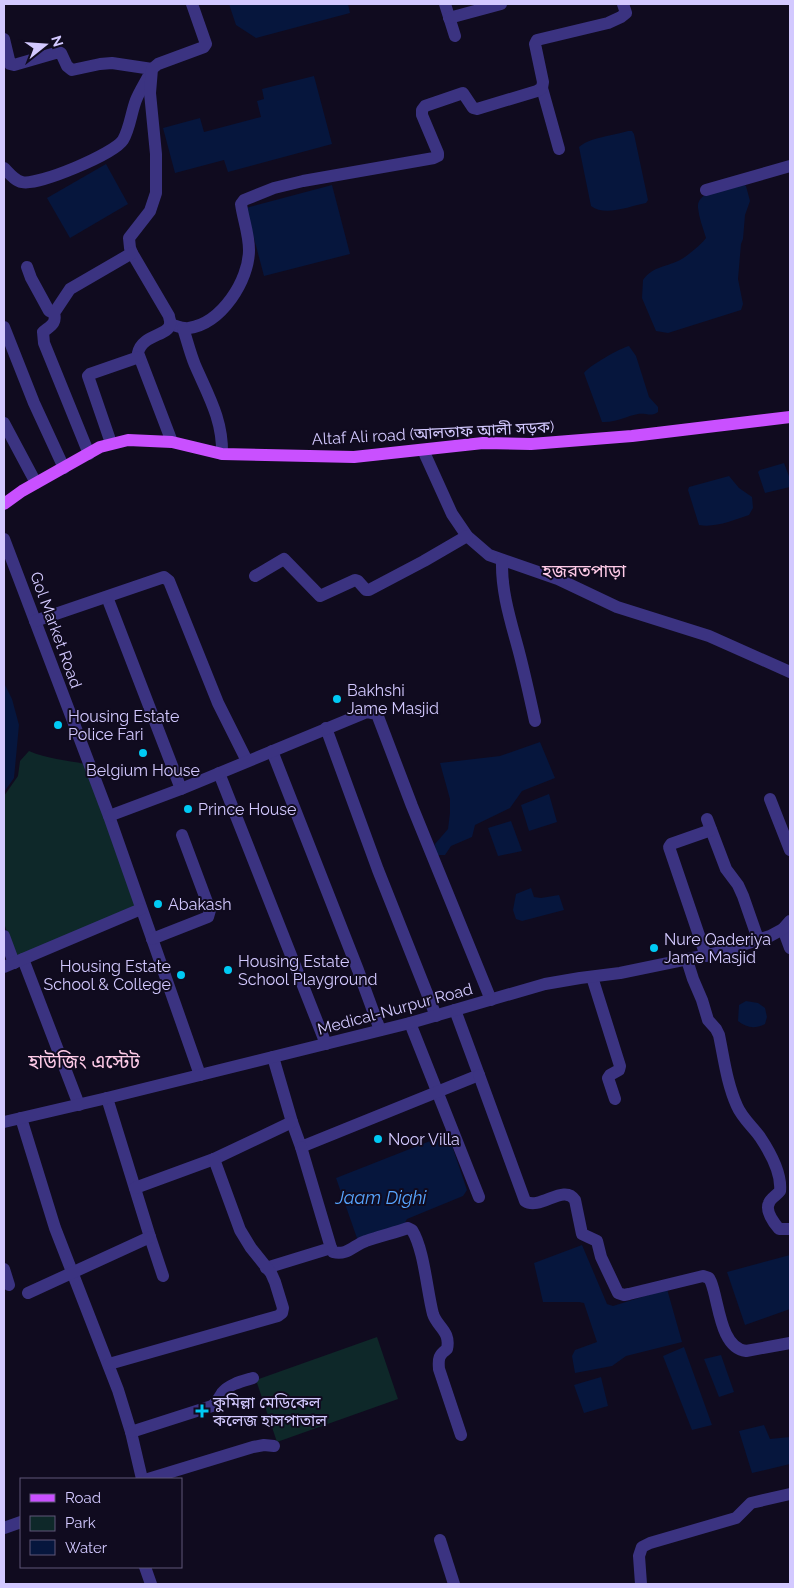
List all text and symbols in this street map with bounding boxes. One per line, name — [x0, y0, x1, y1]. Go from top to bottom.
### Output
north arrow — [20, 20, 70, 70]
text: N — [48, 34, 67, 49]
street label: Altaf Ali road (আলতাফ আলী সড়ক) — [311, 417, 555, 449]
district label: হজরতপাড়া — [541, 560, 626, 581]
street label: Gol Market Road — [26, 569, 86, 691]
place label: Bakhshi Jame Masjid — [347, 681, 439, 718]
marker: Bakhshi Jame Masjid — [331, 693, 343, 705]
place label: Housing Estate Police Fari — [68, 707, 179, 744]
marker: Housing Estate Police Fari — [52, 719, 64, 731]
marker: Belgium House — [137, 747, 149, 759]
place label: Belgium House — [86, 761, 200, 780]
place label: Prince House — [198, 800, 296, 819]
marker: Prince House — [182, 803, 194, 815]
place label: Abakash — [168, 895, 232, 914]
marker: Abakash — [152, 898, 164, 910]
place label: Nure Qaderiya Jame Masjid — [664, 930, 771, 967]
marker: Nure Qaderiya Jame Masjid — [648, 942, 660, 954]
place label: Housing Estate School Playground — [238, 952, 378, 989]
place label: Housing Estate School & College — [44, 957, 171, 994]
marker: Housing Estate School Playground — [222, 964, 234, 976]
marker: Housing Estate School & College — [175, 969, 187, 981]
street label: Medical-Nurpur Road — [315, 979, 475, 1039]
district label: হাউজিং এস্টেট — [27, 1050, 140, 1072]
place label: Noor Villa — [388, 1130, 460, 1149]
marker: Noor Villa — [372, 1133, 384, 1145]
water label: Jaam Dighi — [335, 1187, 428, 1208]
place label: কুমিল্লা মেডিকেল কলেজ হাসপাতাল — [212, 1393, 327, 1430]
marker: কুমিল্লা মেডিকেল কলেজ হাসপাতাল — [195, 1404, 209, 1418]
legend — [20, 1478, 182, 1568]
text: Road — [65, 1489, 101, 1507]
text: Park — [65, 1514, 96, 1532]
text: Water — [65, 1539, 108, 1557]

